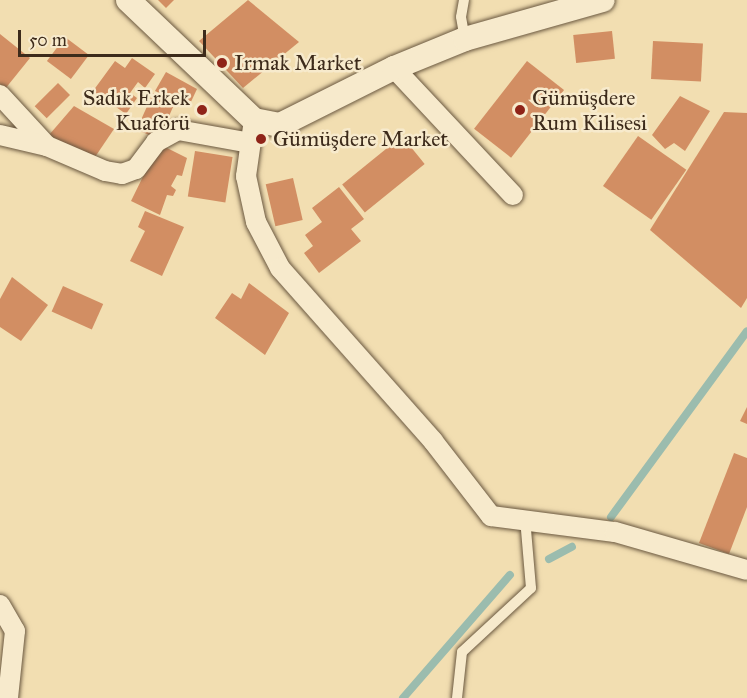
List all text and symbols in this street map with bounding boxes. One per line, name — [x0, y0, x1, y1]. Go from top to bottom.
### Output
scale bar — [21, 18, 208, 56]
text: 50 m — [29, 29, 67, 51]
place label: Irmak Market — [234, 50, 361, 76]
marker: Irmak Market — [215, 56, 229, 70]
place label: Sadık Erkek Kuaförü — [83, 84, 190, 136]
place label: Gümüşdere Rum Kilisesi — [532, 84, 647, 136]
marker: Sadık Erkek Kuaförü — [195, 103, 209, 117]
marker: Gümüşdere Rum Kilisesi — [513, 103, 527, 117]
place label: Gümüşdere Market — [273, 126, 448, 152]
marker: Gümüşdere Market — [254, 132, 268, 146]

